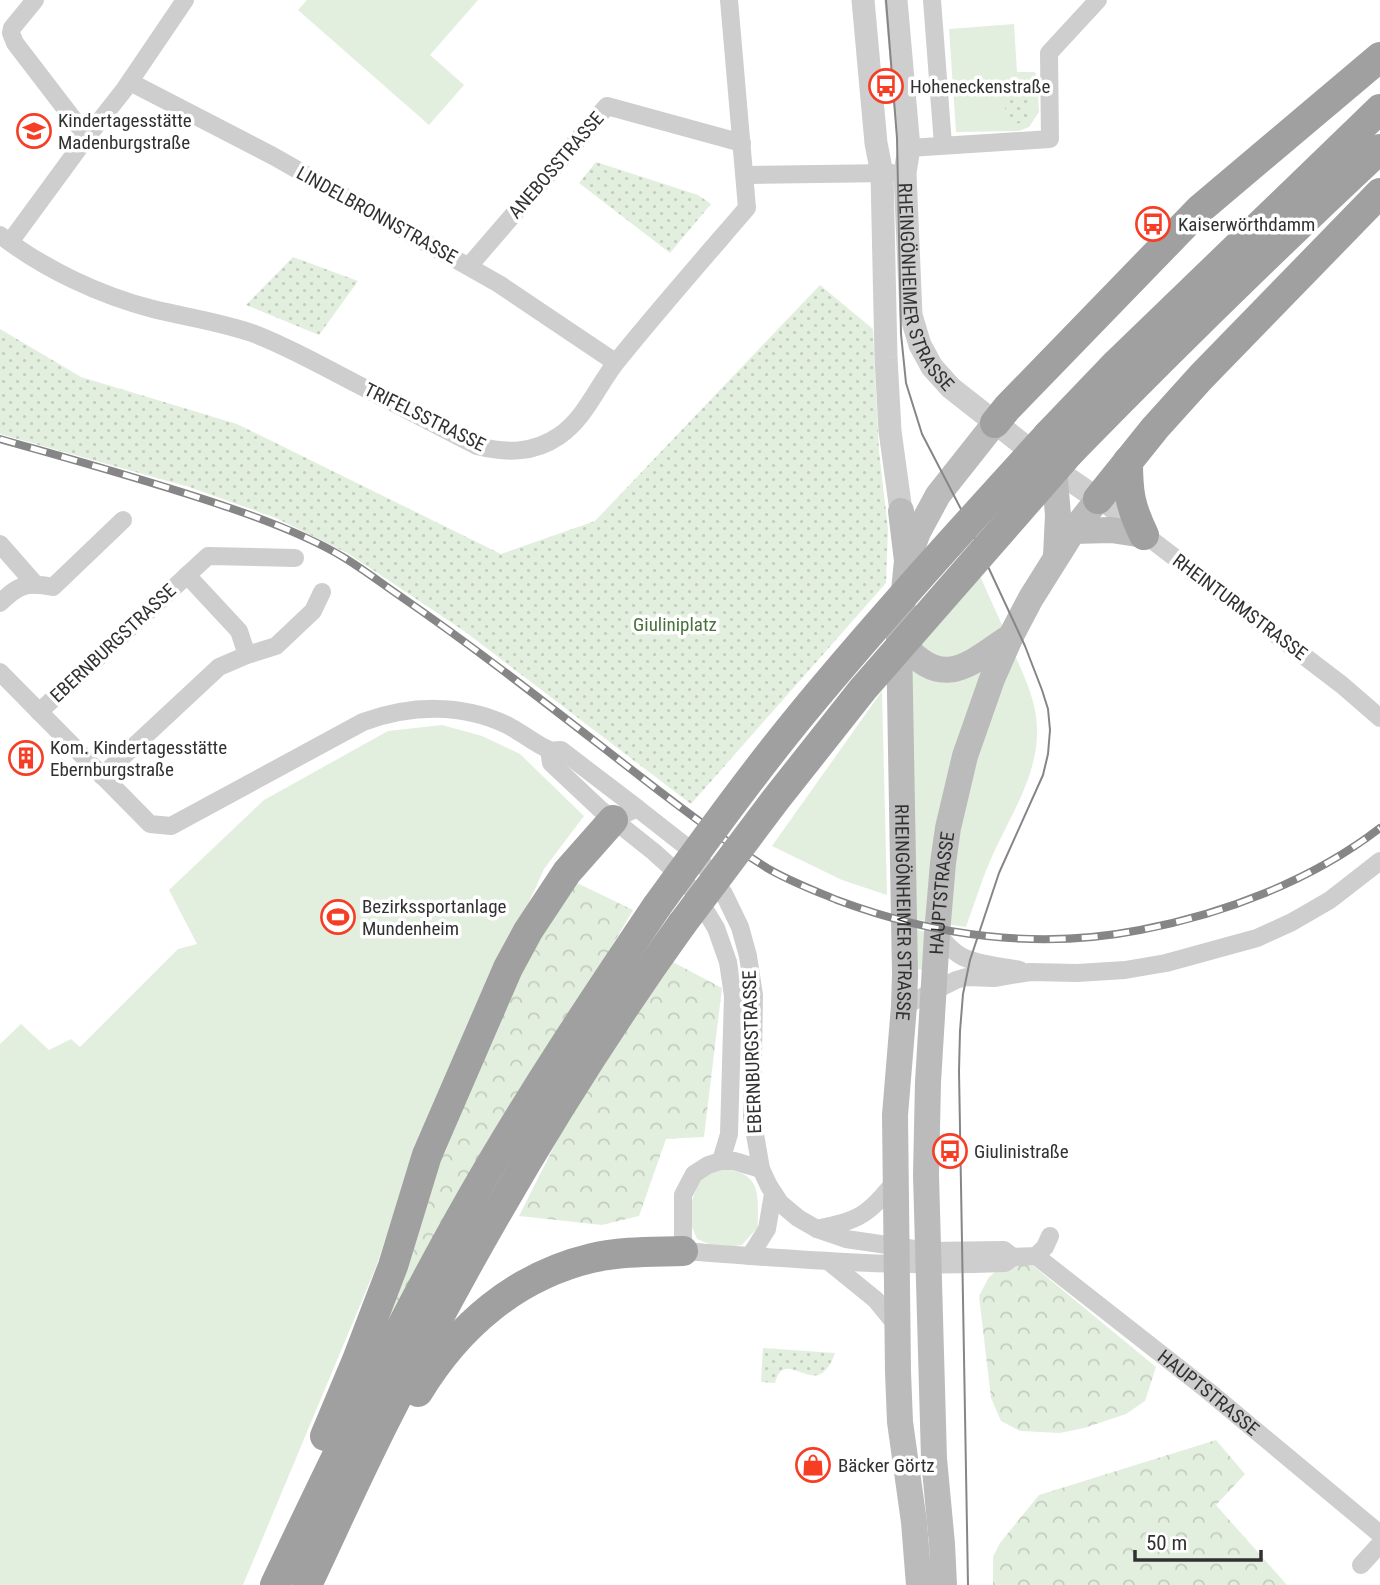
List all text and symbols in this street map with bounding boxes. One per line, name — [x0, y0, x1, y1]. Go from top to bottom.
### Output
bus stop icon: Hoheneckenstraße — [867, 67, 905, 105]
place label: Hoheneckenstraße — [910, 75, 1050, 98]
street label: ANEBOSSTRASSE — [503, 107, 609, 223]
place label: Kindertagesstätte Madenburgstraße — [58, 109, 192, 154]
school or university icon: Kindertagesstätte Madenburgstraße — [15, 112, 53, 150]
street label: LINDELBRONNSTRASSE — [293, 161, 461, 269]
street label: RHEINGÖNHEIMER STRASSE — [894, 182, 959, 395]
bus stop icon: Kaiserwörthdamm — [1134, 205, 1172, 243]
place label: Kaiserwörthdamm — [1178, 213, 1315, 236]
street label: TRIFELSSTRASSE — [361, 378, 489, 456]
street label: RHEINTURMSTRASSE — [1168, 549, 1312, 665]
street label: EBERNBURGSTRASSE — [45, 579, 181, 707]
park label: Giuliniplatz — [633, 613, 717, 636]
place label: Kom. Kindertagesstätte Ebernburgstraße — [50, 736, 227, 781]
building icon: Kom. Kindertagesstätte Ebernburgstraße — [7, 739, 45, 777]
street label: RHEINGÖNHEIMER STRASSE — [890, 804, 917, 1021]
street label: HAUPTSTRASSE — [924, 830, 959, 955]
place label: Bezirkssportanlage Mundenheim — [362, 895, 507, 940]
sports icon: Bezirkssportanlage Mundenheim — [319, 898, 357, 936]
street label: EBERNBURGSTRASSE — [738, 970, 766, 1134]
bus stop icon: Giulinistraße — [931, 1132, 969, 1170]
place label: Giulinistraße — [974, 1140, 1069, 1163]
street label: HAUPTSTRASSE — [1153, 1344, 1264, 1440]
shop icon: Bäcker Görtz — [794, 1446, 832, 1484]
place label: Bäcker Görtz — [838, 1454, 935, 1477]
scale bar — [1135, 1518, 1261, 1562]
text: 50 m — [1146, 1531, 1187, 1555]

